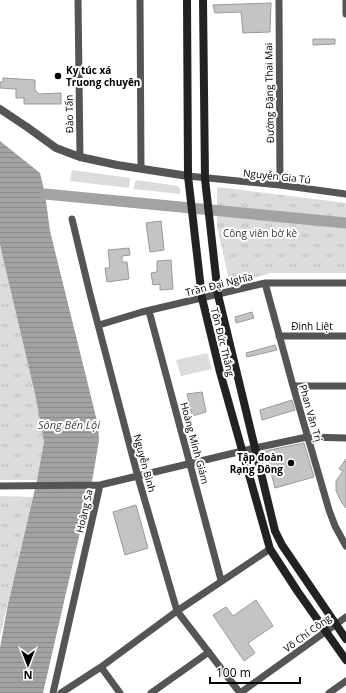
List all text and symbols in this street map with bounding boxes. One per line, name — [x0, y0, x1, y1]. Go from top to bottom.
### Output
street label: Đường Đặng Thai Mai — [261, 43, 277, 143]
place label: Ky túc xá Truong chuyên — [66, 63, 140, 89]
marker: Ky túc xá Truong chuyên — [53, 71, 63, 81]
street label: Đào Tấn — [62, 95, 76, 133]
street label: Nguyễn Gia Tú — [242, 165, 312, 187]
park label: Công viên bờ kè — [223, 226, 297, 240]
street label: Trần Đại Nghĩa — [184, 269, 254, 299]
street label: Tôn Đức Thắng — [208, 306, 238, 378]
street label: Đinh Liệt — [291, 319, 333, 333]
street label: Phan Văn Trị — [296, 383, 326, 443]
street label: Hoàng Minh Giám — [177, 401, 213, 485]
water label: Sông Bến Lội — [38, 417, 100, 432]
street label: Nguyễn Bình — [131, 432, 159, 494]
place label: Tập đoàn Rạng Đông — [230, 450, 283, 476]
marker: Tập đoàn Rạng Đông — [286, 458, 296, 468]
street label: Hoàng Sa — [72, 488, 96, 534]
street label: Võ Chí Công — [280, 611, 334, 655]
north arrow — [8, 645, 48, 685]
scale bar — [210, 659, 300, 685]
text: 100 m — [216, 664, 251, 681]
text: N — [24, 668, 32, 683]

